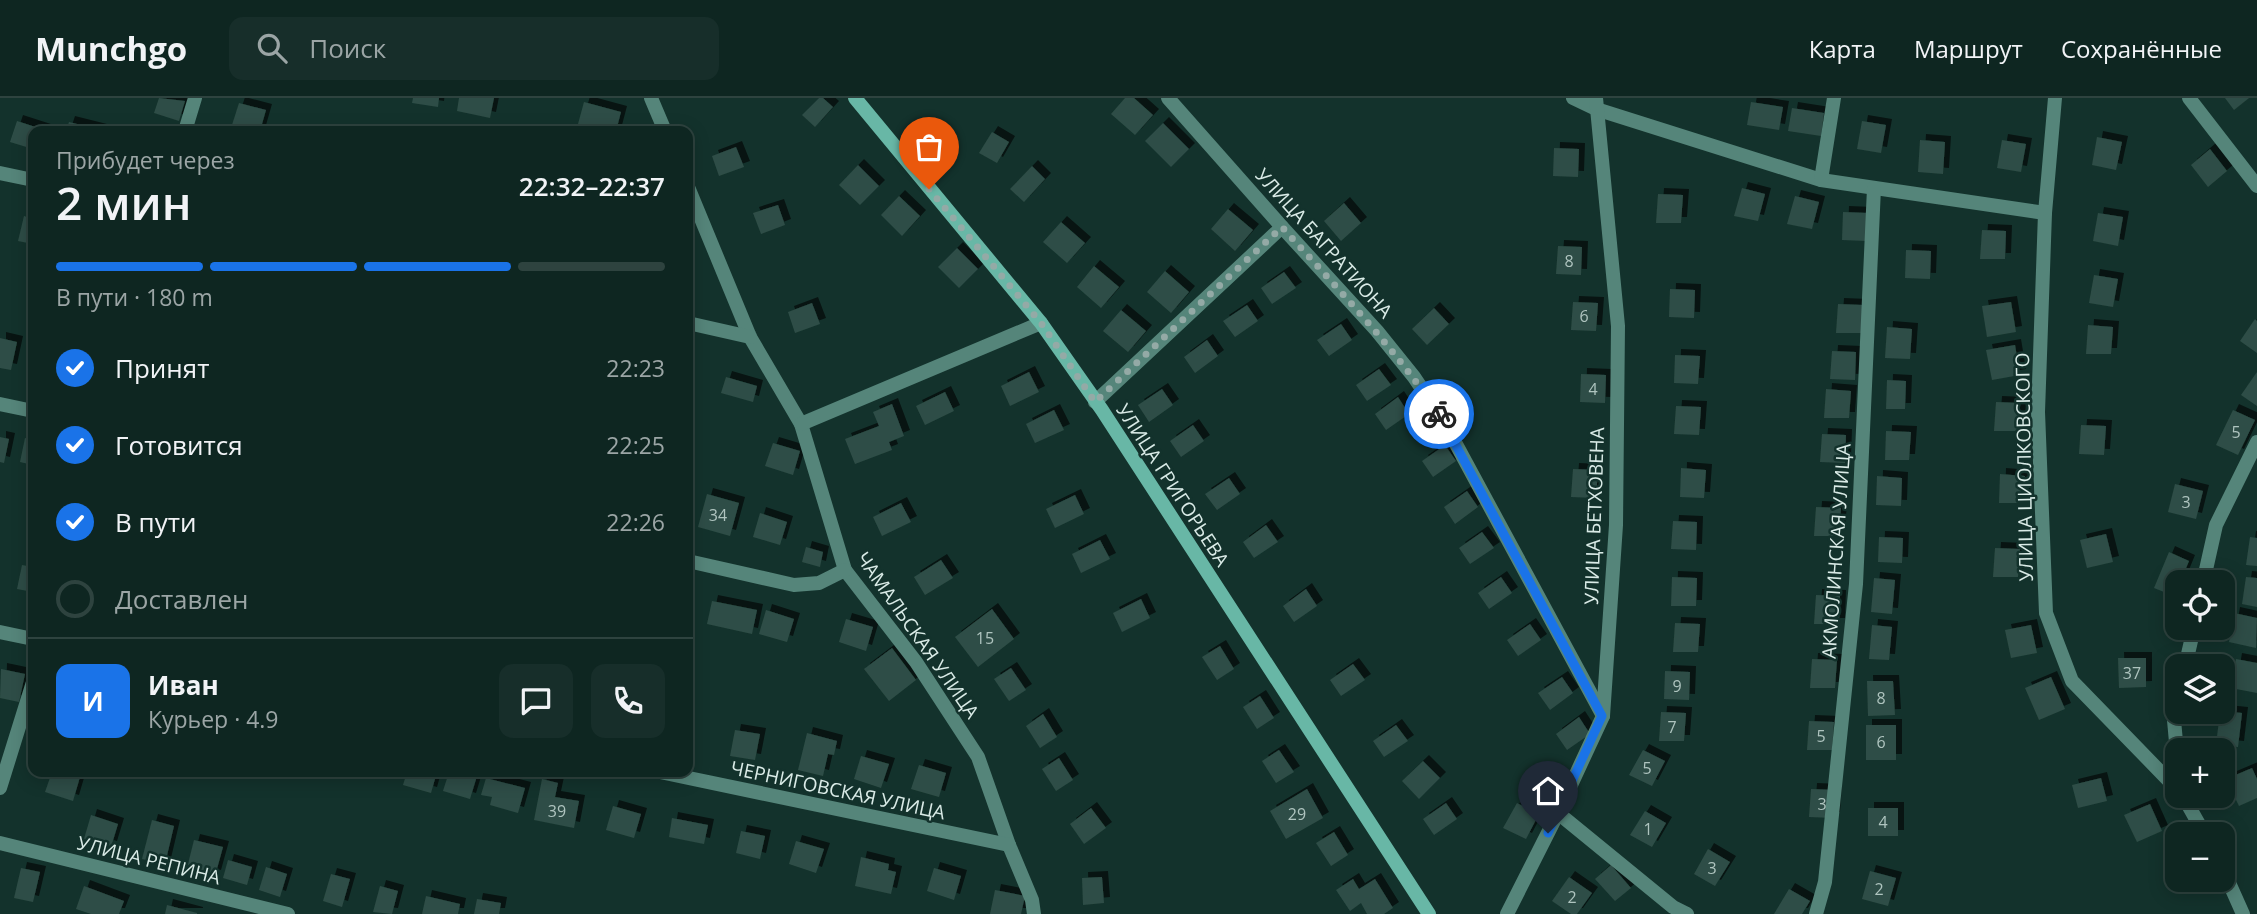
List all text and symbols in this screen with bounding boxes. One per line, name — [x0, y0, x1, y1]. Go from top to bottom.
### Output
search box — [229, 17, 719, 80]
text: Munchgo — [35, 26, 187, 71]
icon: search — [253, 29, 291, 67]
text: Поиск — [309, 30, 386, 66]
text: Карта — [1809, 32, 1876, 65]
text: Маршрут — [1914, 32, 2023, 65]
text: Сохранённые — [2061, 32, 2222, 65]
pin — [899, 117, 959, 189]
icon: bag — [910, 128, 948, 166]
text: Прибудет через — [56, 144, 235, 176]
street label: УЛИЦА БАГРАТИОНА — [1250, 163, 1398, 323]
text: 22:32–22:37 — [519, 168, 665, 204]
text: 2 мин — [56, 171, 192, 233]
house number: 8 — [1564, 250, 1574, 272]
text: В пути · 180 m — [56, 281, 213, 313]
house number: 6 — [1579, 305, 1589, 327]
icon: check — [56, 349, 94, 387]
text: Принят — [115, 350, 209, 386]
text: 22:23 — [606, 352, 665, 384]
street label: УЛИЦА ЦИОЛКОВСКОГО — [2009, 352, 2039, 582]
house number: 4 — [1588, 378, 1598, 400]
courier — [1404, 379, 1474, 449]
icon: bike — [1420, 395, 1458, 433]
street label: УЛИЦА ГРИГОРЬЕВА — [1111, 399, 1235, 571]
house number: 5 — [2231, 421, 2241, 443]
icon: check — [56, 426, 94, 464]
text: Готовится — [115, 427, 243, 463]
street label: УЛИЦА БЕТХОВЕНА — [1578, 427, 1610, 605]
text: 22:25 — [606, 429, 665, 461]
street label: АКМОЛИНСКАЯ УЛИЦА — [1816, 443, 1856, 659]
house number: 3 — [2181, 491, 2191, 513]
icon: check — [56, 503, 94, 541]
text: В пути — [115, 504, 196, 540]
house number: 34 — [709, 504, 727, 526]
text: 22:26 — [606, 506, 665, 538]
street label: ЧАМАЛЬСКАЯ УЛИЦА — [851, 547, 985, 723]
map controls — [2165, 570, 2235, 892]
button: locate — [2165, 570, 2235, 640]
text: Доставлен — [115, 581, 248, 617]
house number: 15 — [976, 627, 994, 649]
button: layers — [2165, 654, 2235, 724]
house number: 37 — [2123, 662, 2141, 684]
button: chat — [499, 664, 573, 738]
button: phone — [591, 664, 665, 738]
text: Иван — [148, 667, 219, 703]
house number: 9 — [1672, 675, 1682, 697]
text: И — [82, 683, 104, 719]
house number: 8 — [1876, 687, 1886, 709]
text: Курьер · 4.9 — [148, 703, 279, 735]
house number: 7 — [1667, 716, 1677, 738]
house number: 5 — [1816, 725, 1826, 747]
house number: 6 — [1876, 731, 1886, 753]
button: + — [2165, 738, 2235, 808]
street label: ЧЕРНИГОВСКАЯ УЛИЦА — [728, 755, 948, 825]
house number: 5 — [1642, 757, 1652, 779]
pin — [1518, 761, 1578, 833]
icon: home — [1529, 772, 1567, 810]
house number: 3 — [1817, 793, 1827, 815]
house number: 39 — [548, 800, 566, 822]
house number: 29 — [1288, 803, 1306, 825]
house number: 4 — [1878, 811, 1888, 833]
house number: 1 — [1643, 818, 1653, 840]
button: − — [2165, 822, 2235, 892]
street label: УЛИЦА РЕПИНА — [75, 830, 223, 890]
house number: 3 — [1707, 857, 1717, 879]
house number: 2 — [1874, 878, 1884, 900]
house number: 2 — [1567, 886, 1577, 908]

